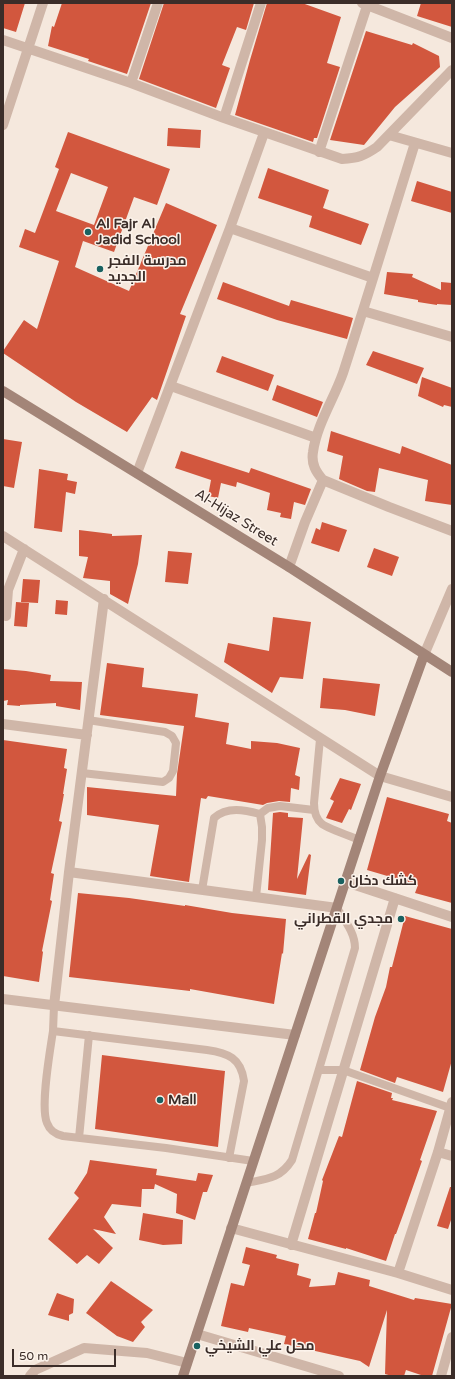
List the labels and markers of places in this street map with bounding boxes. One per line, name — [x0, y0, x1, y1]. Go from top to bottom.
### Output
place label: Al Fajr Al Jadid School — [96, 216, 180, 248]
marker: Al Fajr Al Jadid School — [83, 227, 93, 237]
place label: مدرسة الفجر الجديد — [108, 253, 186, 286]
marker: مدرسة الفجر الجديد — [95, 264, 105, 274]
place label: كشك دخان — [349, 873, 417, 889]
marker: كشك دخان — [336, 876, 346, 886]
place label: مجدي القطراني — [294, 911, 393, 927]
marker: مجدي القطراني — [396, 914, 406, 924]
place label: Mall — [168, 1092, 196, 1108]
marker: Mall — [155, 1095, 165, 1105]
place label: محل علي الشيخي — [205, 1338, 314, 1354]
marker: محل علي الشيخي — [192, 1341, 202, 1351]

